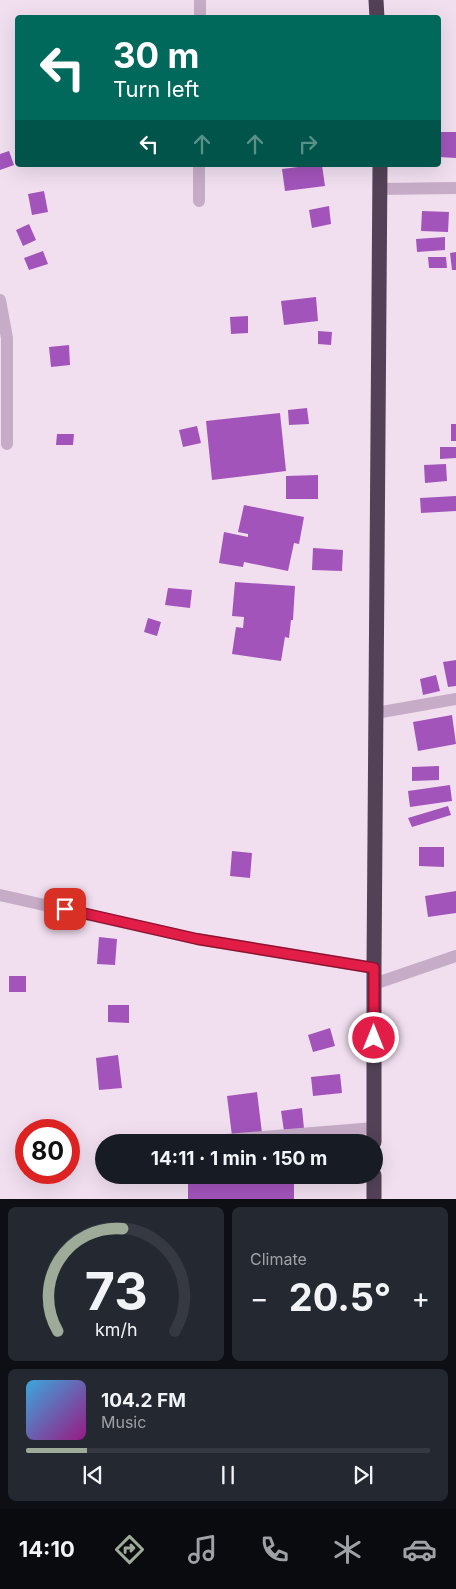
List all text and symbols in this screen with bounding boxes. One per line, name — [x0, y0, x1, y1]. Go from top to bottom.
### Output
text: 30 m — [113, 34, 199, 76]
icon: left — [30, 35, 95, 100]
text: Turn left — [113, 76, 199, 102]
icon: left — [135, 130, 163, 158]
icon: ahead — [188, 130, 216, 158]
icon: ahead — [241, 130, 269, 158]
icon: right — [294, 130, 322, 158]
pin — [44, 888, 86, 930]
icon: arrive — [51, 895, 79, 923]
position arrow — [347, 1011, 399, 1063]
speed limit sign: 80 — [15, 1119, 80, 1184]
text: 14:11 · 1 min · 150 m — [151, 1147, 327, 1170]
text: Climate — [250, 1249, 307, 1269]
text: 73 — [85, 1260, 147, 1323]
text: 20.5° — [289, 1274, 391, 1320]
text: − — [250, 1281, 269, 1315]
text: + — [411, 1281, 430, 1315]
text: km/h — [95, 1319, 137, 1340]
text: 104.2 FM — [101, 1389, 186, 1412]
text: Music — [101, 1412, 146, 1432]
icon: previous — [79, 1461, 107, 1489]
icon: pause — [214, 1461, 242, 1489]
icon: next — [349, 1461, 377, 1489]
icon: directions — [112, 1532, 147, 1567]
icon: music — [185, 1532, 220, 1567]
icon: phone — [257, 1532, 292, 1567]
icon: climate — [330, 1532, 365, 1567]
icon: car — [402, 1532, 437, 1567]
text: 14:10 — [19, 1536, 75, 1562]

